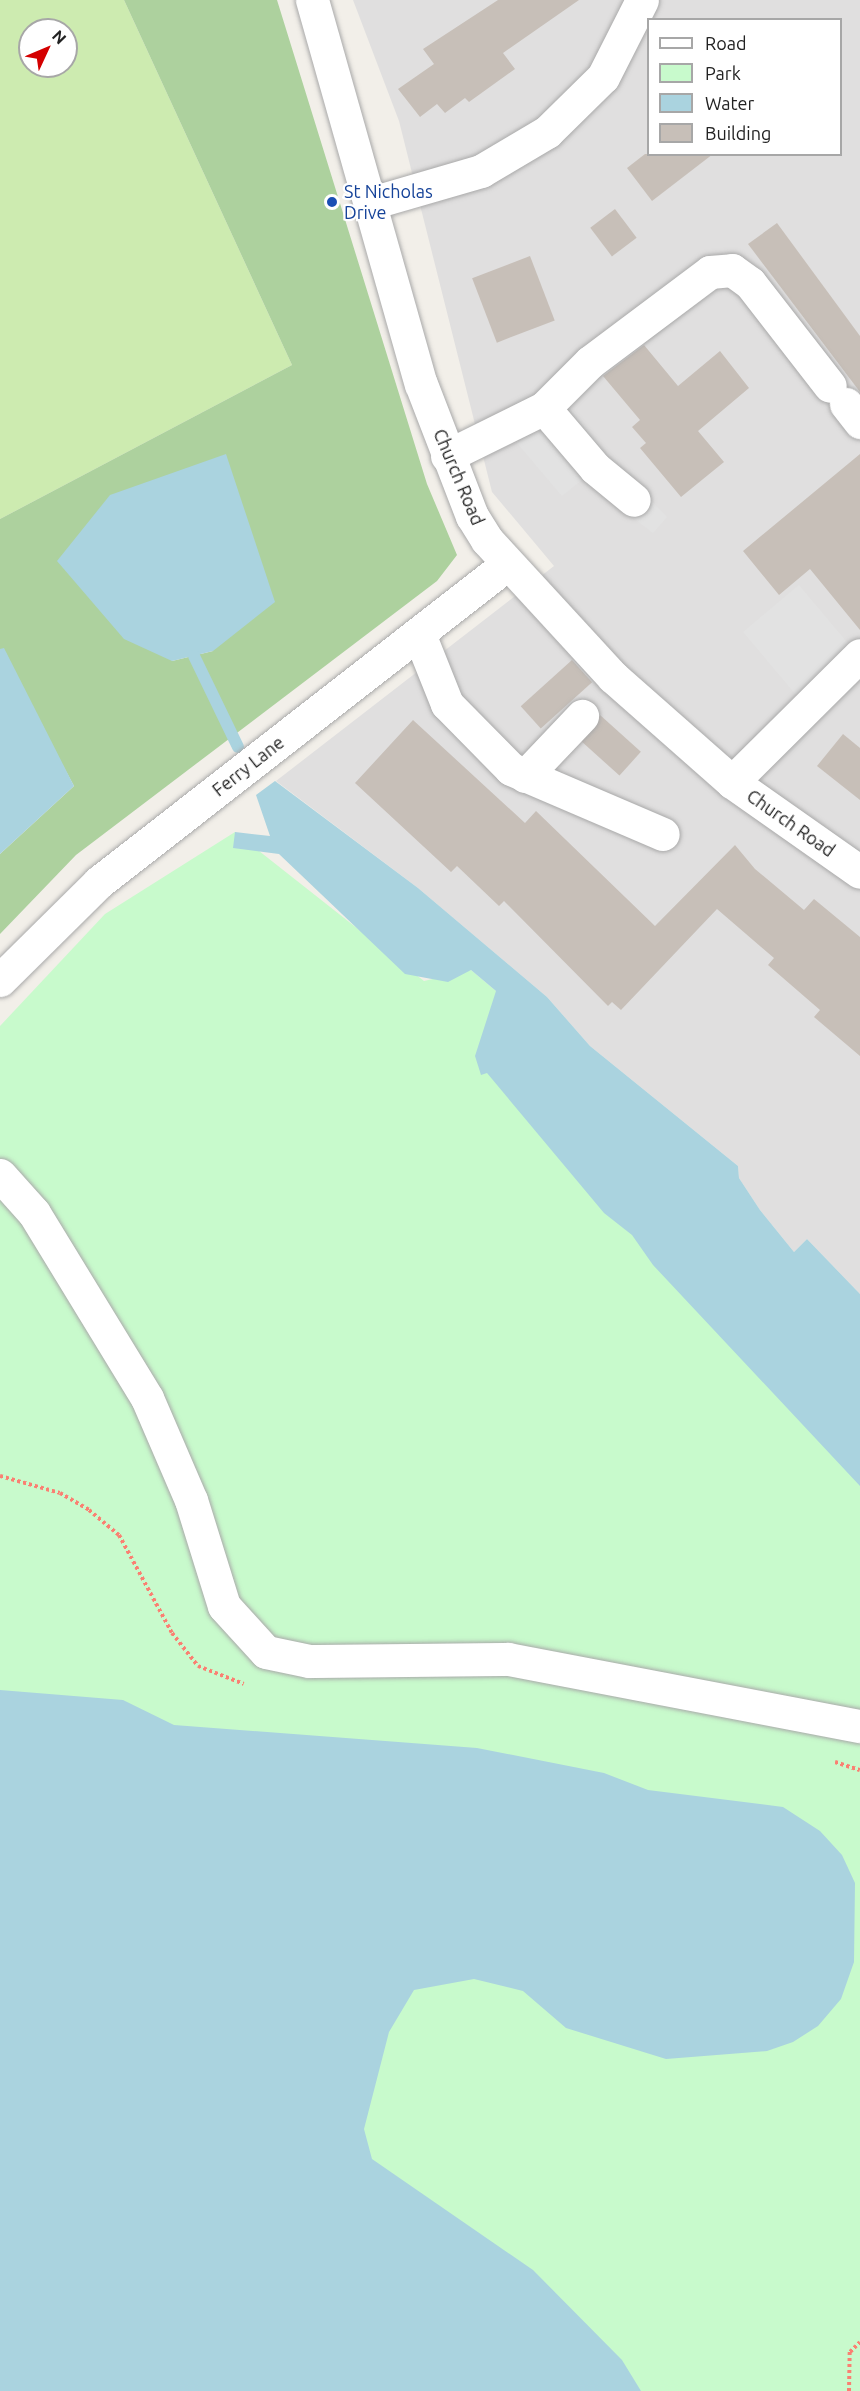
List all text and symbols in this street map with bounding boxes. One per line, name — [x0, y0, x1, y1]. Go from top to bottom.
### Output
north arrow — [18, 18, 78, 78]
legend — [647, 18, 842, 156]
text: N — [49, 26, 70, 47]
text: Road — [705, 33, 747, 53]
text: Park — [705, 63, 741, 83]
text: Water — [705, 93, 754, 113]
text: Building — [705, 123, 771, 143]
place label: St Nicholas Drive — [344, 181, 433, 224]
marker: St Nicholas Drive — [325, 195, 339, 209]
street label: Church Road — [429, 426, 489, 528]
street label: Ferry Lane — [208, 731, 288, 801]
street label: Church Road — [743, 785, 839, 861]

